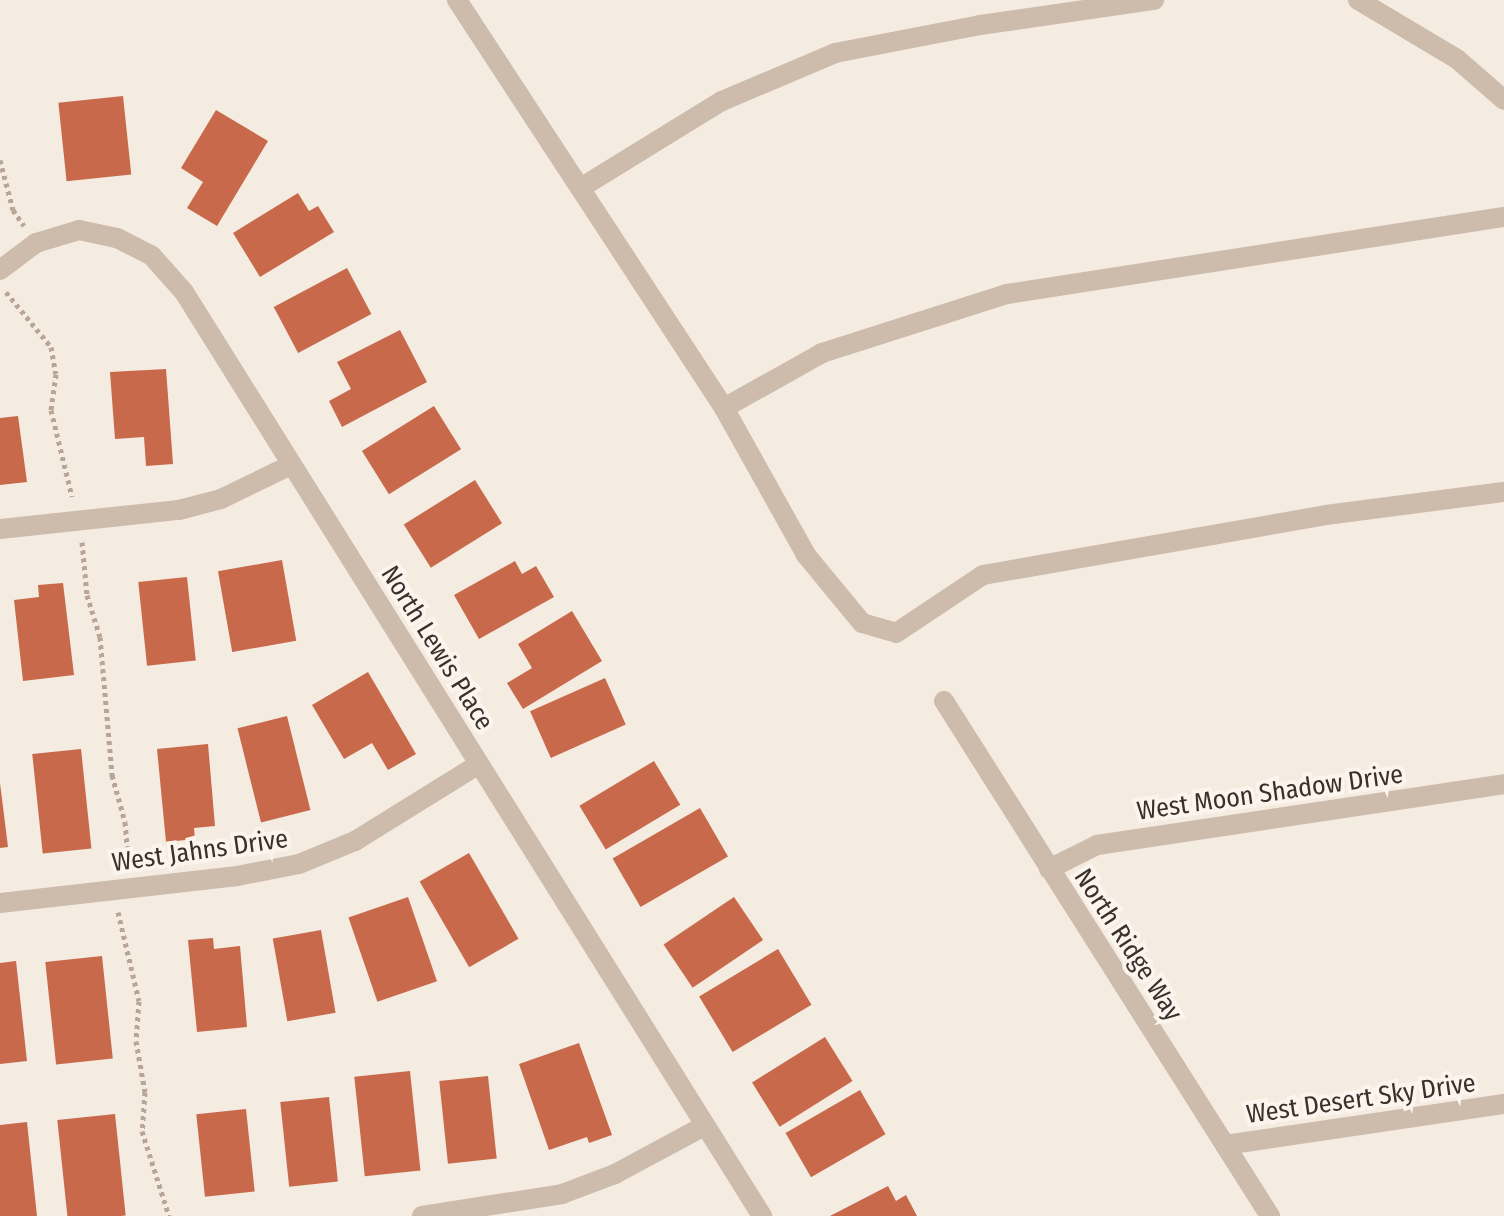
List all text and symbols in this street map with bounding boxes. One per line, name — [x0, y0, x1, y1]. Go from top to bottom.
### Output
street label: North Lewis Place — [374, 560, 500, 736]
street label: West Moon Shadow Drive — [1135, 759, 1405, 827]
street label: West Jahns Drive — [110, 823, 290, 879]
street label: North Ridge Way — [1067, 863, 1189, 1027]
street label: West Desert Sky Drive — [1244, 1067, 1478, 1131]

